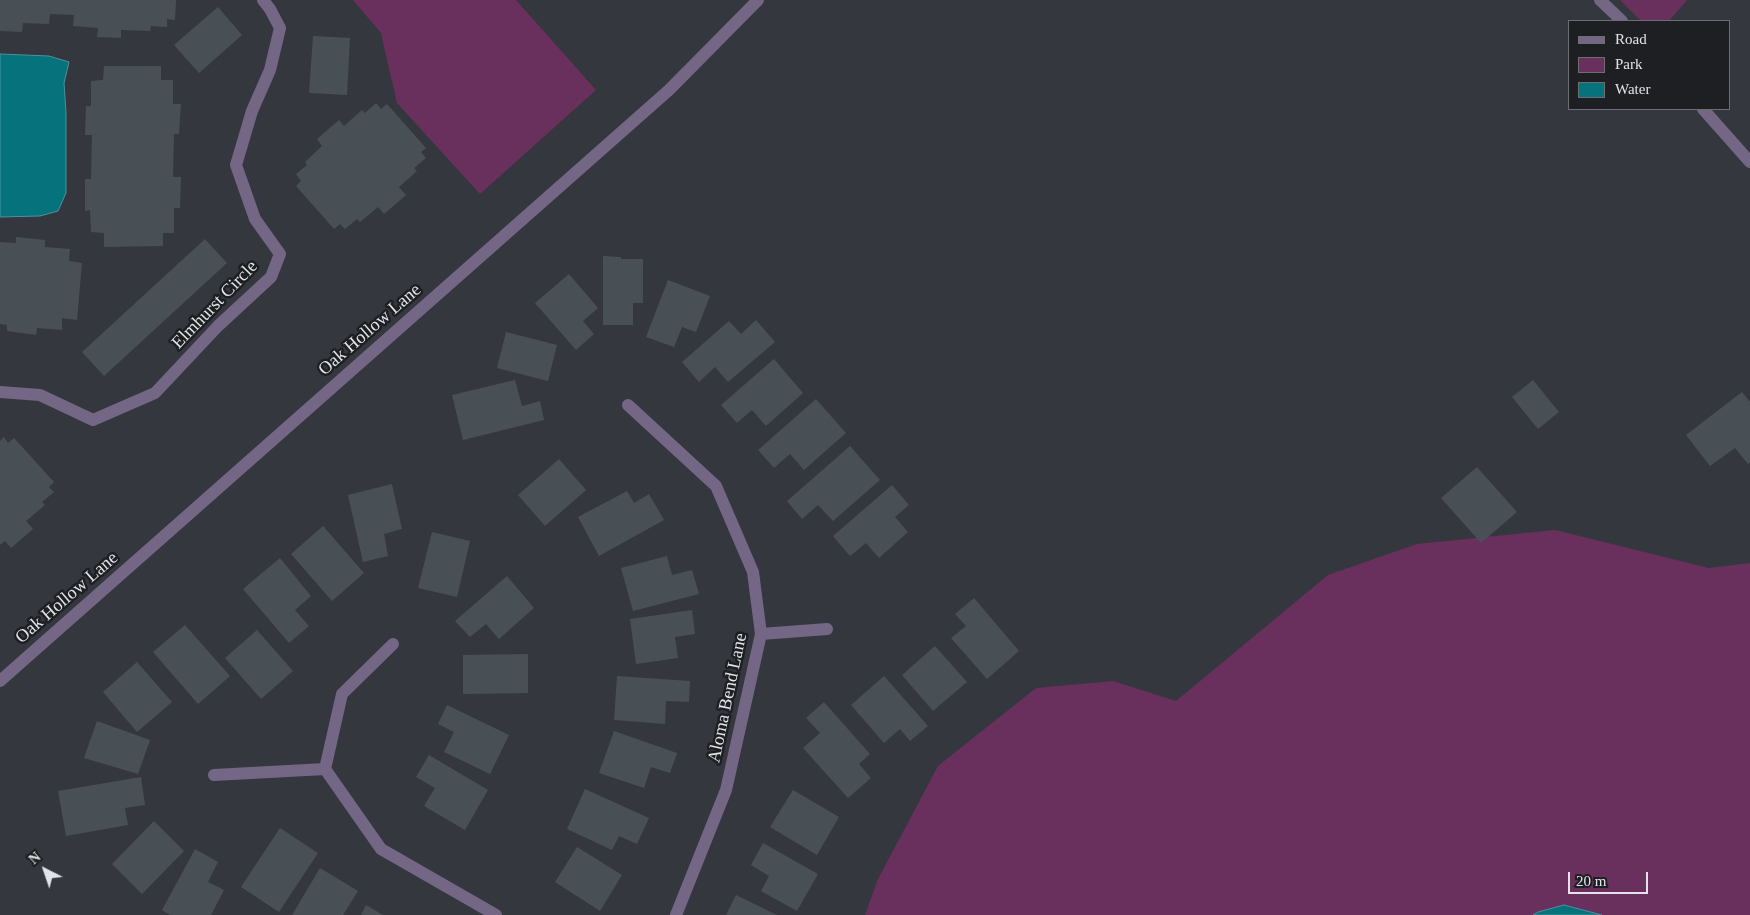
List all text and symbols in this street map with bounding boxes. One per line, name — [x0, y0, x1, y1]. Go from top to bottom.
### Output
legend — [1568, 20, 1730, 110]
text: Road — [1615, 31, 1647, 47]
text: Park — [1615, 56, 1643, 72]
text: Water — [1615, 81, 1650, 97]
street label: Elmhurst Circle — [167, 256, 263, 354]
street label: Oak Hollow Lane — [314, 280, 426, 380]
street label: Oak Hollow Lane — [11, 548, 123, 648]
street label: Aloma Bend Lane — [704, 631, 752, 765]
north arrow — [20, 845, 70, 895]
text: N — [26, 849, 44, 867]
scale bar — [1570, 862, 1650, 894]
text: 20 m — [1576, 873, 1606, 889]

